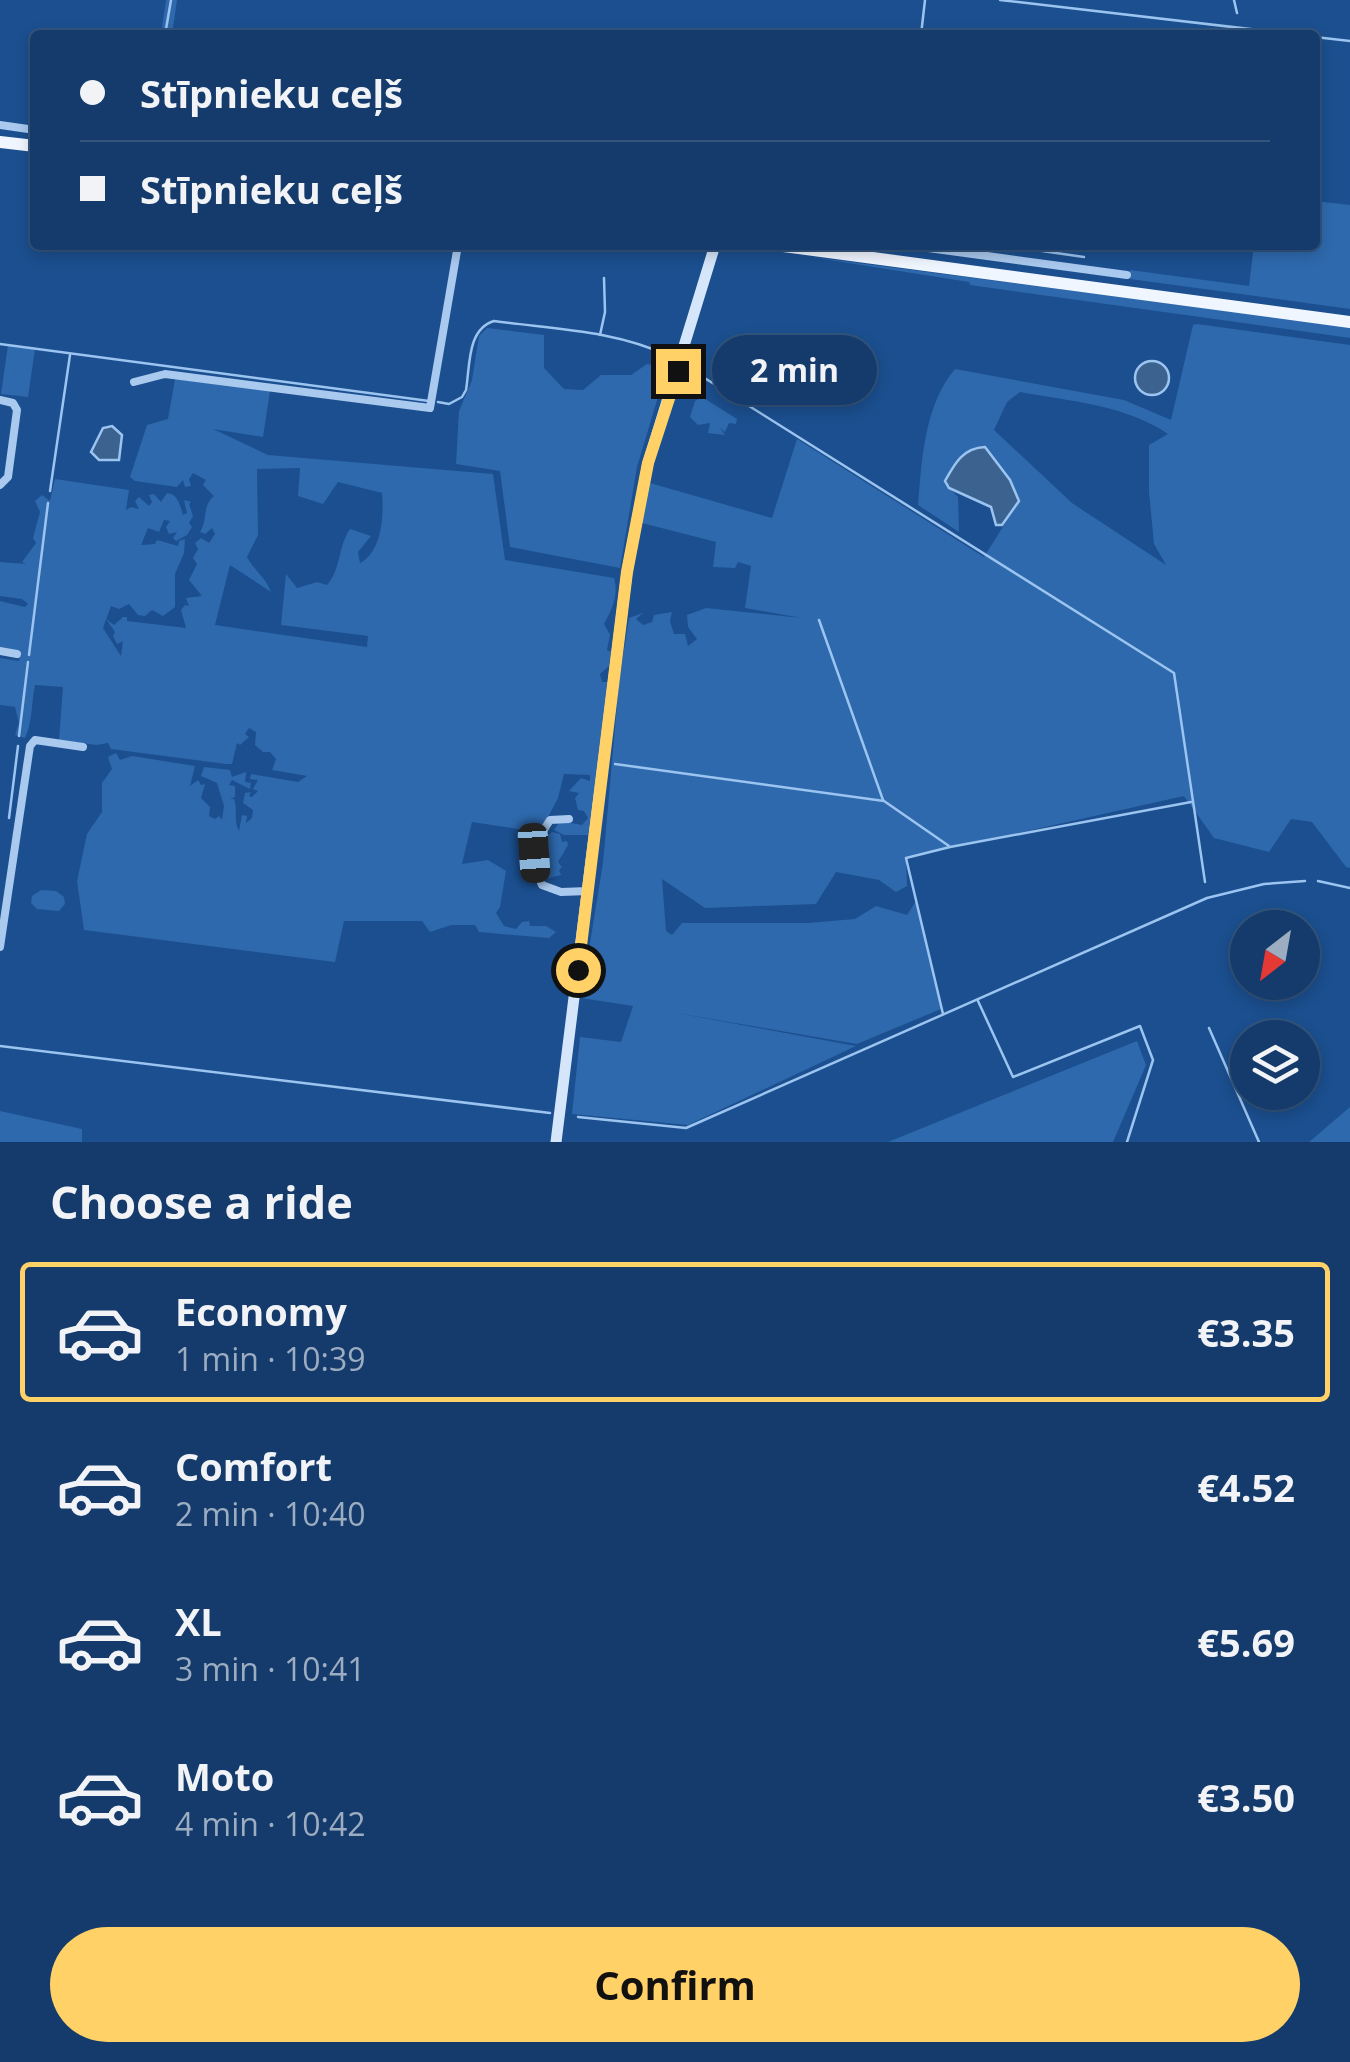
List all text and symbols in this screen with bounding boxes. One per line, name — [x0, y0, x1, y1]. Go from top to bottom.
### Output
text: Stīpnieku ceļš — [140, 67, 403, 119]
text: Stīpnieku ceļš — [140, 163, 403, 215]
callout: 2 min — [713, 336, 878, 406]
text: 2 min — [750, 348, 839, 391]
route end — [656, 349, 701, 394]
car — [517, 822, 551, 884]
north arrow — [1230, 910, 1320, 1000]
map controls — [1230, 910, 1320, 1110]
route start — [556, 948, 601, 993]
button: layers — [1230, 1020, 1320, 1110]
text: Choose a ride — [50, 1171, 353, 1232]
text: Economy — [175, 1285, 347, 1337]
icon: car — [55, 1287, 145, 1377]
text: €3.35 — [1197, 1306, 1295, 1358]
text: 1 min · 10:39 — [175, 1337, 366, 1380]
text: Comfort — [175, 1440, 332, 1492]
icon: car — [55, 1442, 145, 1532]
text: €4.52 — [1197, 1461, 1295, 1513]
text: 2 min · 10:40 — [175, 1492, 366, 1535]
text: XL — [175, 1595, 222, 1647]
icon: car — [55, 1597, 145, 1687]
text: €5.69 — [1197, 1616, 1295, 1668]
text: 3 min · 10:41 — [175, 1647, 366, 1690]
text: Moto — [175, 1750, 274, 1802]
icon: car — [55, 1752, 145, 1842]
text: €3.50 — [1197, 1771, 1295, 1823]
text: 4 min · 10:42 — [175, 1802, 366, 1845]
button: Confirm — [50, 1927, 1300, 2042]

